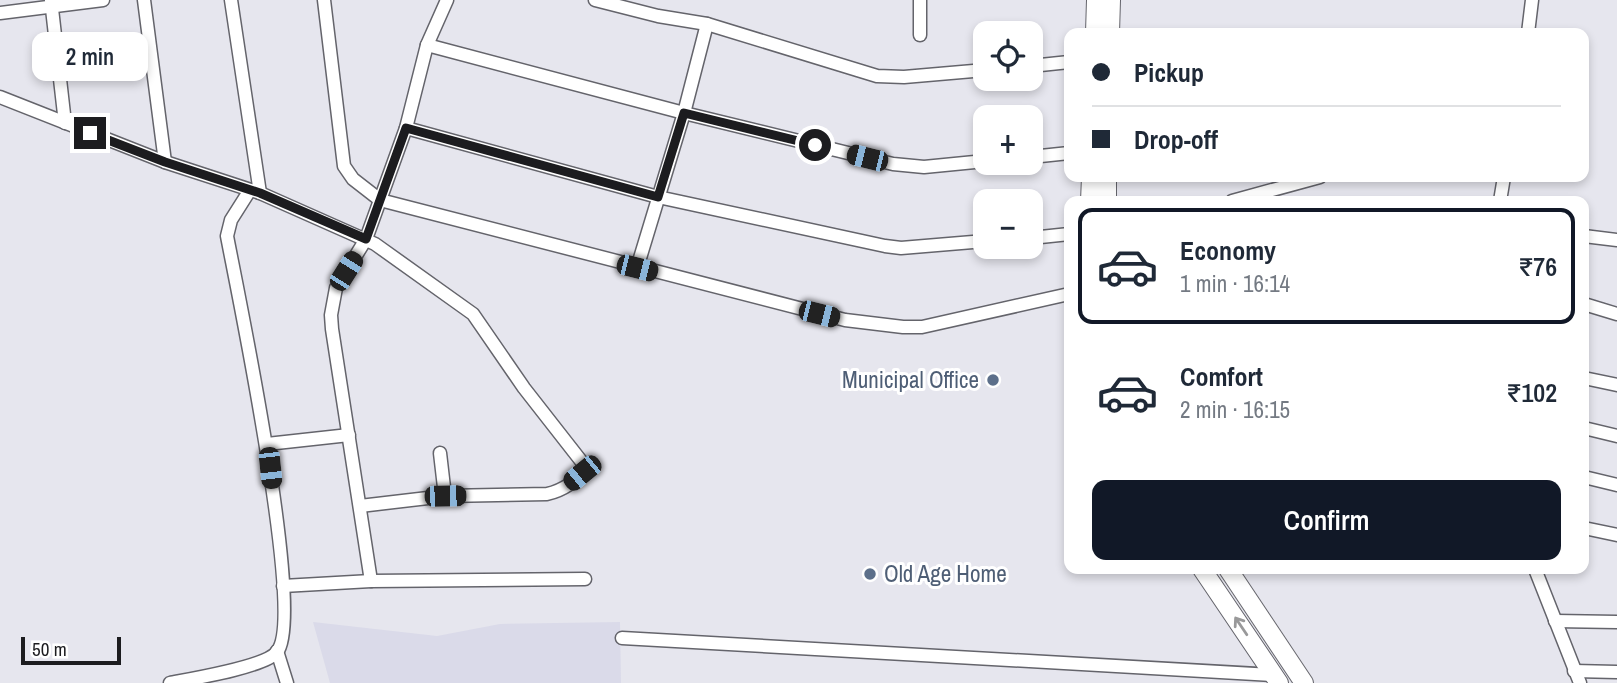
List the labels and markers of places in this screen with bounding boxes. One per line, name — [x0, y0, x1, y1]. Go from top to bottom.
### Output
place label: Municipal Office — [842, 364, 979, 395]
marker: Municipal Office — [985, 372, 1001, 388]
place label: Old Age Home — [884, 558, 1007, 589]
marker: Old Age Home — [862, 566, 878, 582]

